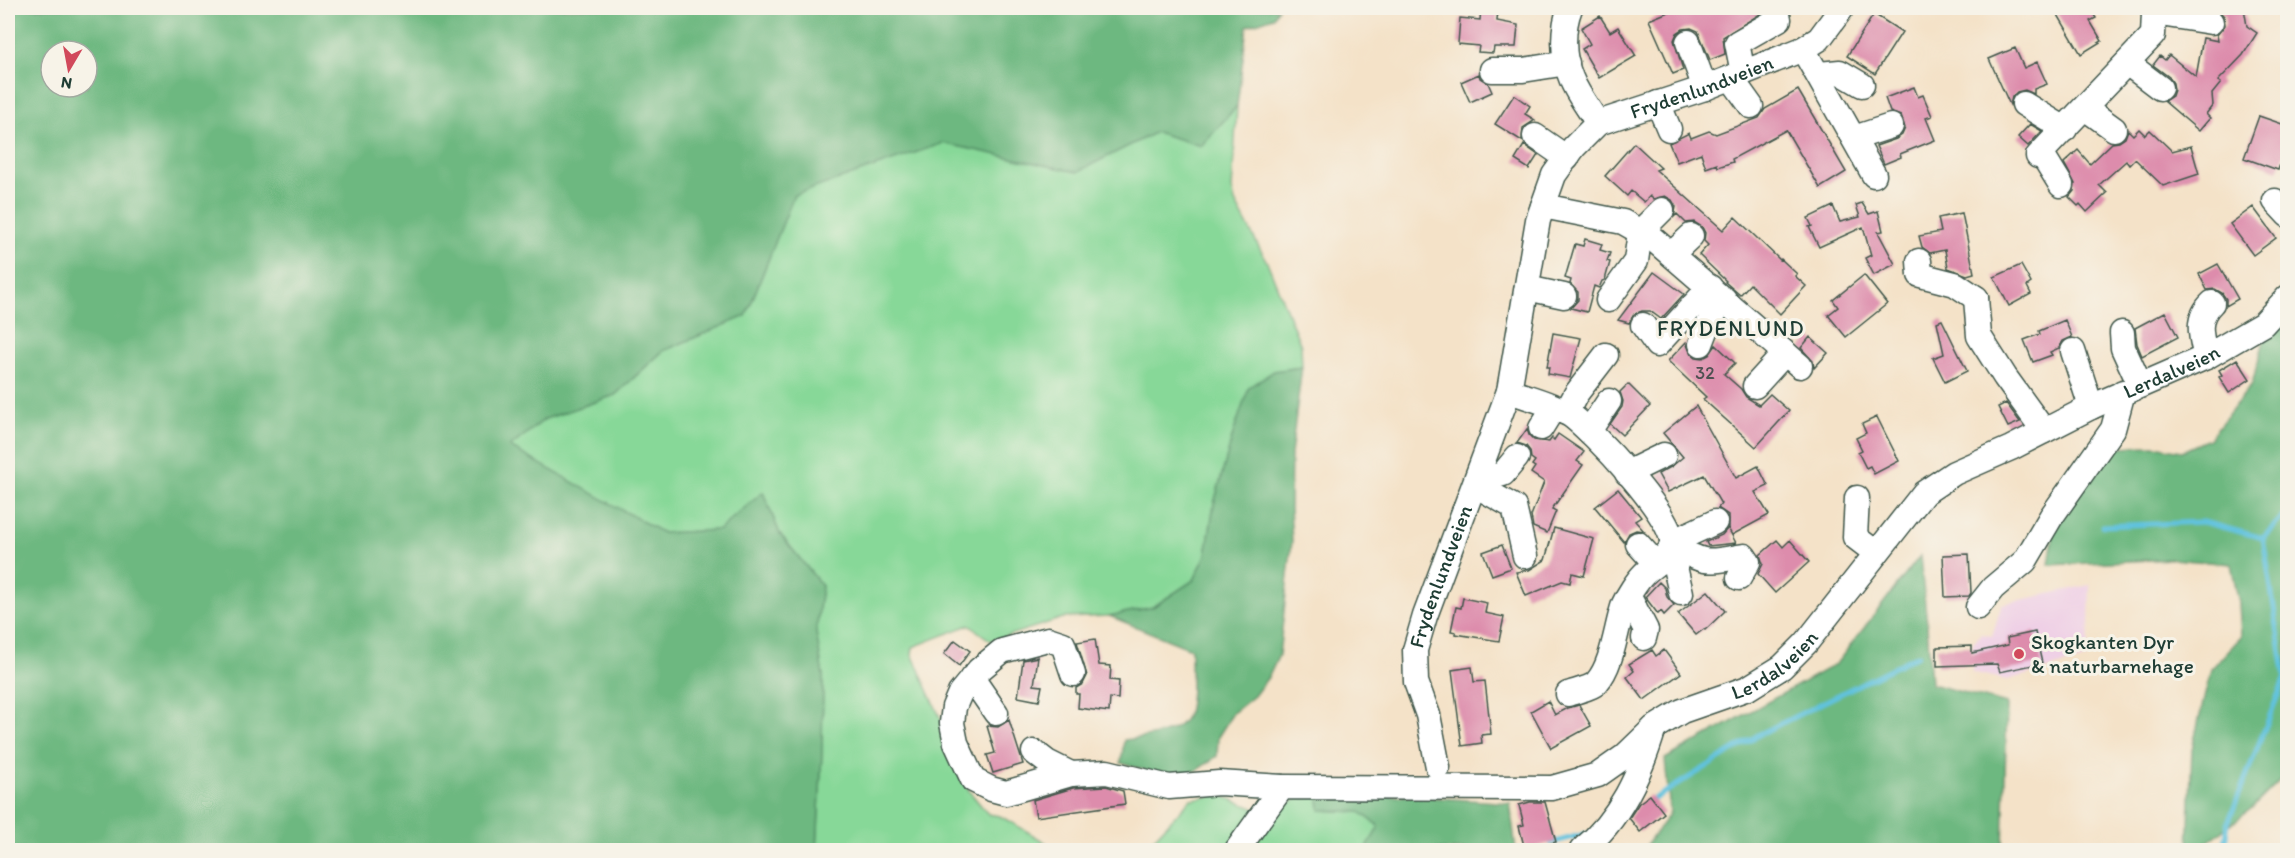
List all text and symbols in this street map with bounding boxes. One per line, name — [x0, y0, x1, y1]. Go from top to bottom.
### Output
north arrow — [39, 39, 99, 99]
street label: Frydenlundveien — [1627, 49, 1777, 124]
text: N — [60, 73, 73, 94]
district label: FRYDENLUND — [1657, 315, 1805, 342]
street label: Lerdalveien — [2119, 339, 2224, 404]
house number: 32 — [1695, 362, 1715, 384]
street label: Frydenlundveien — [1403, 501, 1477, 651]
street label: Lerdalveien — [1728, 625, 1823, 705]
place label: Skogkanten Dyr & naturbarnehage — [2031, 629, 2194, 678]
marker: Skogkanten Dyr & naturbarnehage — [2012, 647, 2026, 661]

